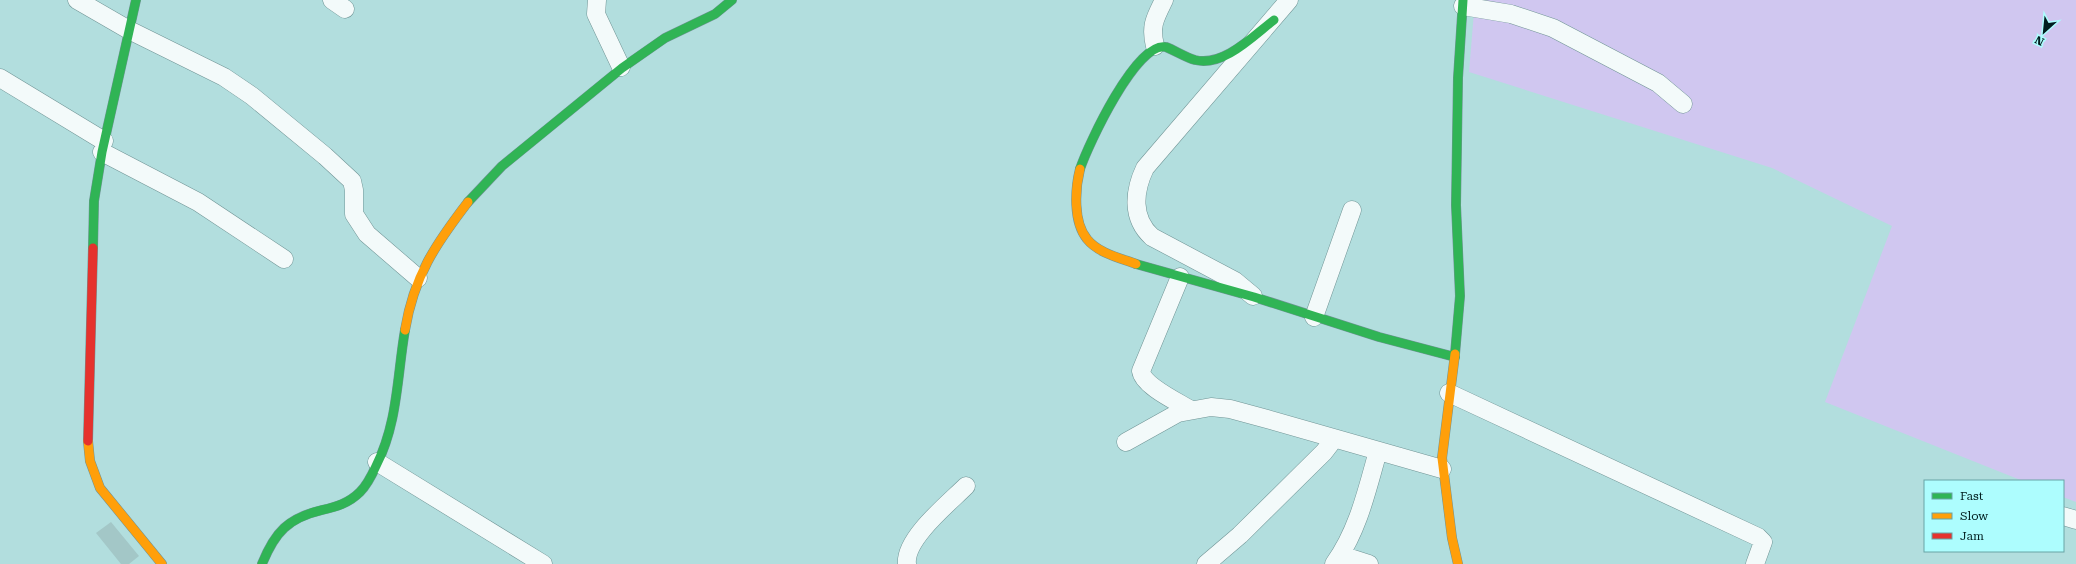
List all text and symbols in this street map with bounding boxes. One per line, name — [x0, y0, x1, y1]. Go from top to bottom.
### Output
north arrow — [2024, 12, 2064, 52]
text: N — [2032, 33, 2046, 48]
legend — [1924, 480, 2064, 552]
text: Fast — [1960, 489, 1984, 503]
text: Slow — [1960, 509, 1988, 523]
text: Jam — [1960, 529, 1984, 543]

